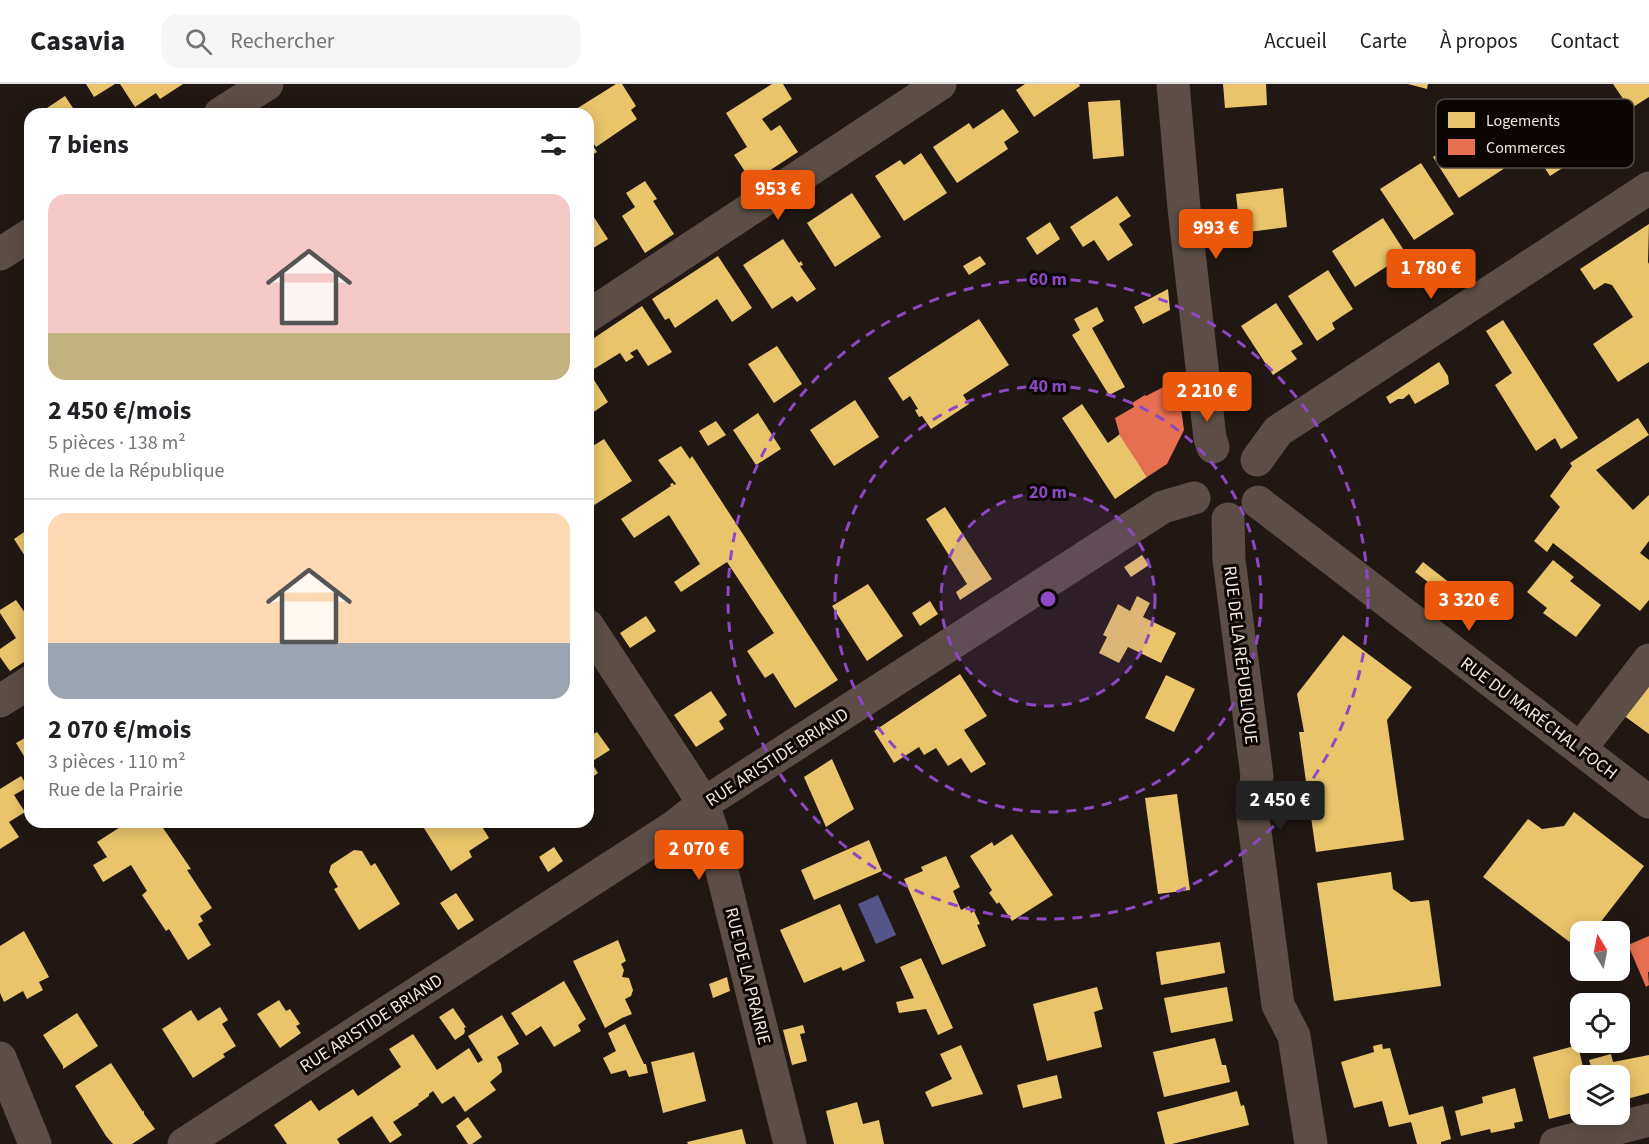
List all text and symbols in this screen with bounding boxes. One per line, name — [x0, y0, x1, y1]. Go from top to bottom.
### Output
search box — [161, 14, 581, 68]
text: Casavia — [30, 21, 125, 61]
icon: search — [182, 25, 215, 58]
text: Rechercher — [230, 25, 334, 57]
text: Accueil — [1264, 26, 1327, 56]
text: Carte — [1360, 26, 1407, 56]
text: À propos — [1440, 26, 1517, 56]
text: Contact — [1550, 26, 1619, 56]
legend — [1436, 99, 1634, 168]
text: Logements — [1486, 110, 1560, 132]
text: 7 biens — [48, 126, 129, 163]
icon: filters — [537, 128, 570, 161]
text: Commerces — [1486, 137, 1566, 159]
pin: 953 € — [736, 170, 820, 221]
text: 953 € — [755, 175, 801, 203]
pin: 993 € — [1174, 209, 1258, 260]
text: 993 € — [1193, 214, 1239, 242]
icon: home — [255, 233, 363, 341]
pin: 1 780 € — [1376, 249, 1486, 300]
text: 1 780 € — [1401, 254, 1461, 282]
text: 60 m — [1029, 267, 1067, 292]
pin: 2 210 € — [1152, 372, 1262, 423]
text: 40 m — [1029, 374, 1067, 399]
text: 2 210 € — [1177, 377, 1237, 405]
text: 2 450 €/mois — [48, 392, 191, 429]
text: 5 pièces · 138 m² — [48, 429, 186, 457]
text: Rue de la République — [48, 457, 224, 485]
text: 20 m — [1029, 480, 1067, 505]
icon: home — [255, 552, 363, 660]
street label: RUE DE LA RÉPUBLIQUE — [1217, 564, 1264, 746]
pin: 3 320 € — [1414, 581, 1524, 632]
text: 3 320 € — [1439, 586, 1499, 614]
centre of rings — [1038, 589, 1058, 609]
street label: RUE DU MARÉCHAL FOCH — [1455, 651, 1622, 786]
street label: RUE ARISTIDE BRIAND — [701, 702, 853, 813]
text: 2 070 €/mois — [48, 711, 191, 748]
text: 3 pièces · 110 m² — [48, 748, 186, 776]
text: Rue de la Prairie — [48, 776, 183, 804]
pin: 2 450 € — [1225, 781, 1335, 832]
text: 2 450 € — [1250, 786, 1310, 814]
pin: 2 070 € — [644, 830, 754, 881]
text: 2 070 € — [669, 835, 729, 863]
street label: RUE DE LA PRAIRIE — [718, 905, 777, 1047]
north arrow — [1570, 921, 1630, 981]
map controls — [1570, 921, 1630, 1125]
street label: RUE ARISTIDE BRIAND — [295, 968, 447, 1079]
button: locate — [1570, 993, 1630, 1053]
button: layers — [1570, 1065, 1630, 1125]

